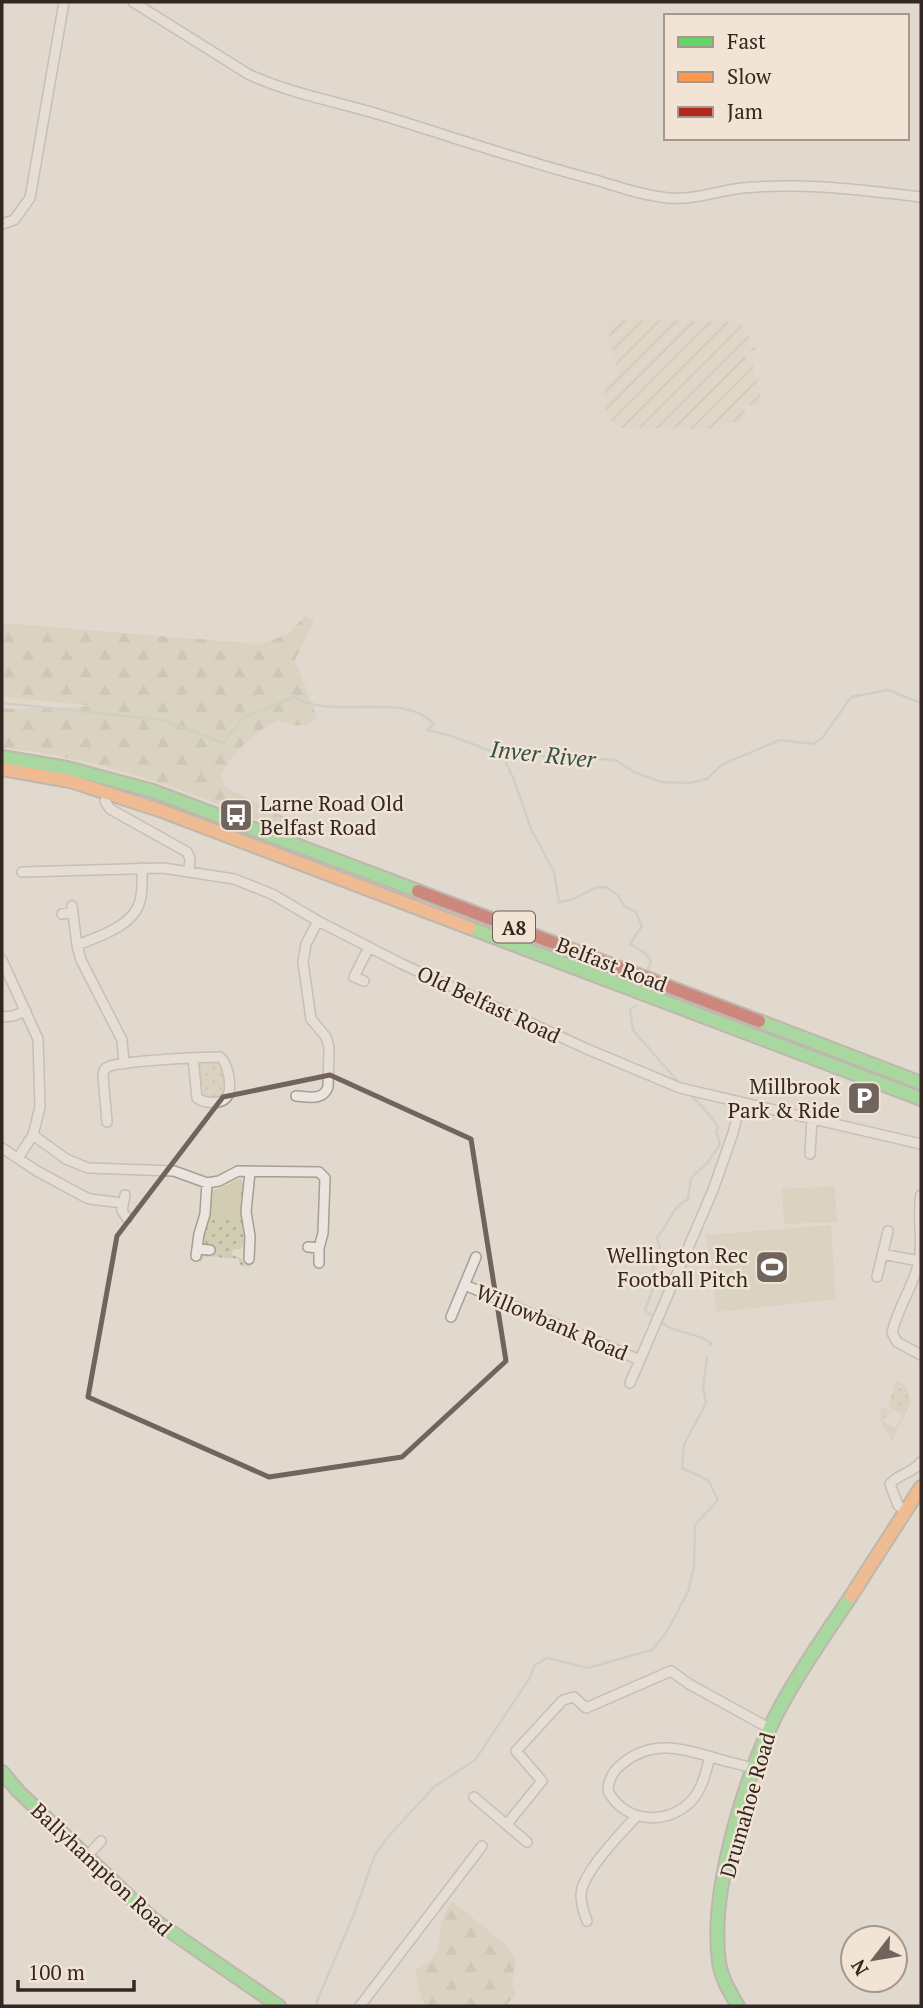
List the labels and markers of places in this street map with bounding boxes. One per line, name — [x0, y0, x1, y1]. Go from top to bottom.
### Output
place label: Larne Road Old Belfast Road — [260, 789, 404, 841]
bus stop icon: Larne Road Old Belfast Road — [217, 796, 255, 834]
place label: Millbrook Park & Ride — [728, 1072, 840, 1124]
parking icon: Millbrook Park & Ride — [845, 1079, 883, 1117]
place label: Wellington Rec Football Pitch — [606, 1241, 748, 1293]
sports icon: Wellington Rec Football Pitch — [753, 1248, 791, 1286]

